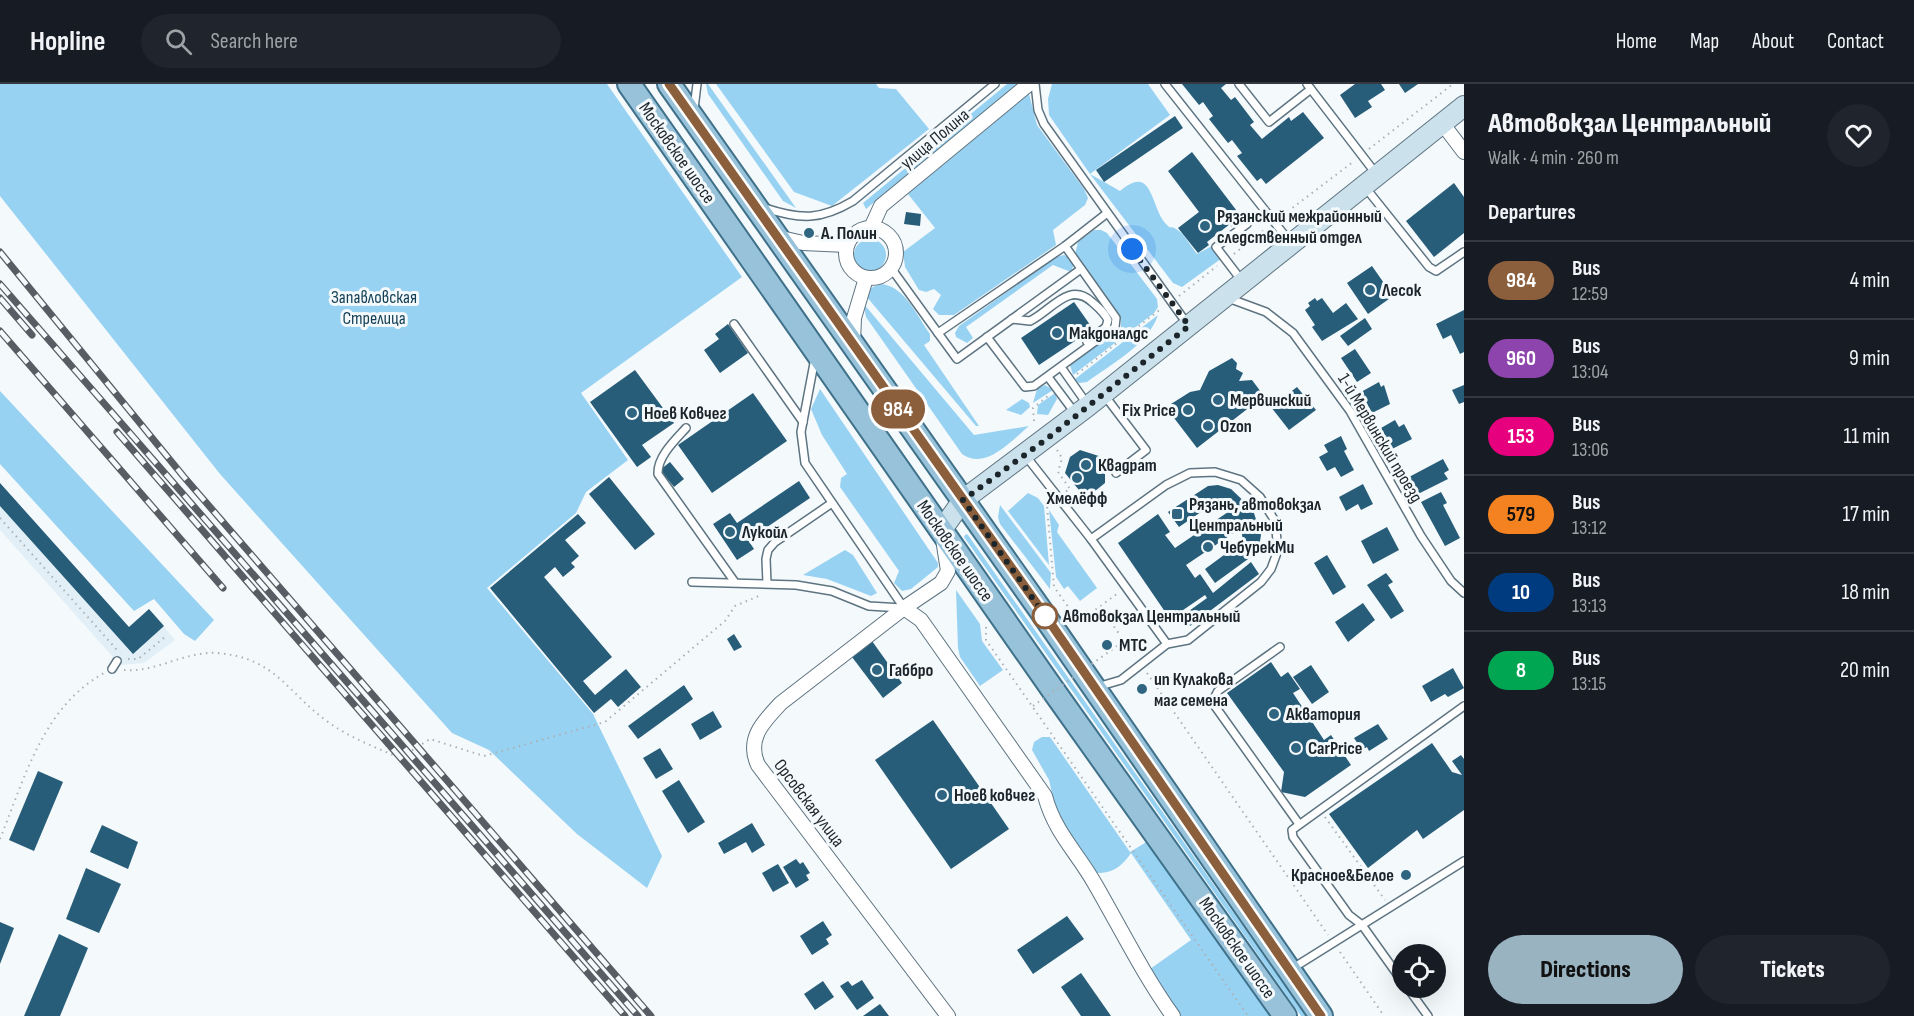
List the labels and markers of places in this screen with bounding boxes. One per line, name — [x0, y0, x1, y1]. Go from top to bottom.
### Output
place label: Рязанский межрайонный следственный отдел — [1217, 206, 1382, 248]
marker: Рязанский межрайонный следственный отдел — [1198, 219, 1212, 233]
place label: А. Полин — [820, 223, 877, 244]
marker: А. Полин — [802, 226, 816, 240]
place label: Лесок — [1381, 280, 1422, 301]
marker: Лесок — [1363, 283, 1377, 297]
place label: Макдоналдс — [1069, 323, 1148, 344]
marker: Макдоналдс — [1050, 326, 1064, 340]
place label: Мервинский — [1230, 390, 1311, 411]
marker: Мервинский — [1211, 393, 1225, 407]
place label: Fix Price — [1122, 400, 1176, 421]
place label: Ноев Ковчег — [644, 403, 726, 424]
marker: Fix Price — [1181, 403, 1195, 417]
marker: Ноев Ковчег — [625, 406, 639, 420]
place label: Ozon — [1220, 416, 1252, 437]
marker: Ozon — [1201, 419, 1215, 433]
place label: Квадрат — [1098, 455, 1157, 476]
marker: Квадрат — [1079, 458, 1093, 472]
marker: Хмелёфф — [1070, 471, 1084, 485]
place label: Хмелёфф — [1046, 488, 1107, 509]
place label: Рязань, автовокзал Центральный — [1189, 494, 1322, 536]
marker: Рязань, автовокзал Центральный — [1170, 507, 1184, 521]
place label: Лукойл — [741, 522, 789, 543]
marker: Лукойл — [723, 525, 737, 539]
place label: ЧебурекМи — [1220, 537, 1294, 558]
marker: ЧебурекМи — [1201, 540, 1215, 554]
marker: Автовокзал Центральный — [1032, 603, 1058, 629]
place label: Автовокзал Центральный — [1062, 606, 1240, 627]
place label: МТС — [1119, 635, 1147, 656]
marker: МТС — [1100, 638, 1114, 652]
place label: Габбро — [889, 660, 934, 681]
marker: Габбро — [870, 663, 884, 677]
place label: ип Кулакова маг семена — [1154, 669, 1233, 711]
marker: ип Кулакова маг семена — [1135, 682, 1149, 696]
place label: Акватория — [1285, 704, 1360, 725]
marker: Акватория — [1267, 707, 1281, 721]
place label: CarPrice — [1308, 738, 1363, 759]
marker: CarPrice — [1289, 741, 1303, 755]
place label: Ноев ковчег — [954, 785, 1035, 806]
marker: Ноев ковчег — [935, 788, 949, 802]
place label: Красное&Белое — [1291, 865, 1394, 886]
marker: Красное&Белое — [1399, 868, 1413, 882]

